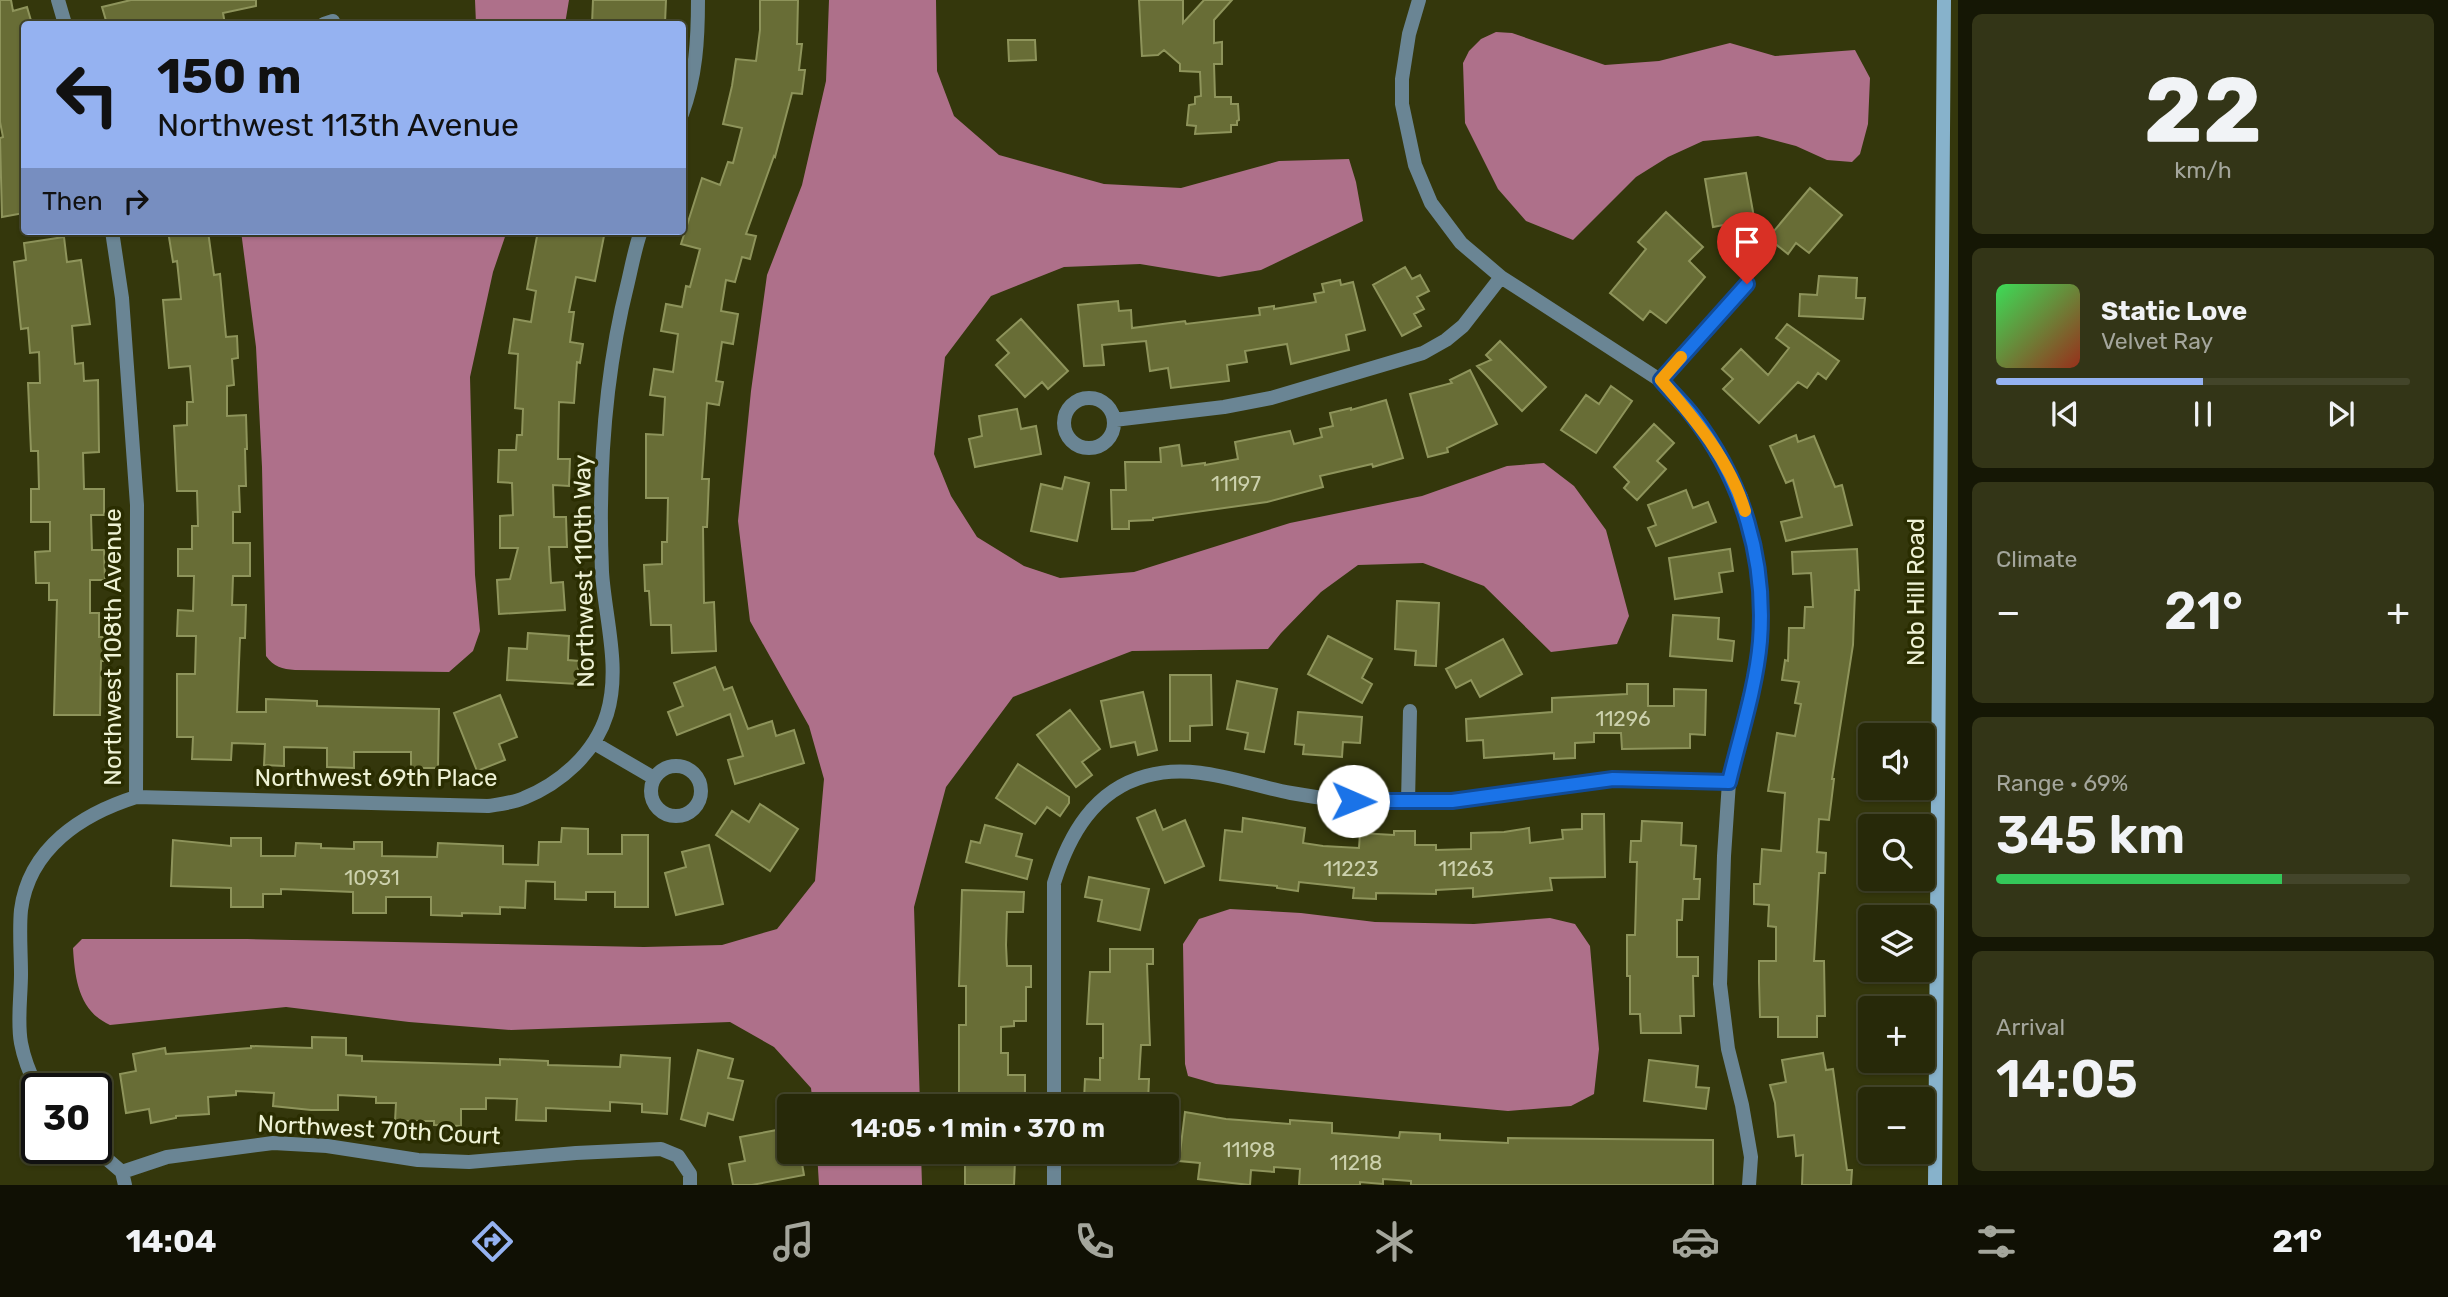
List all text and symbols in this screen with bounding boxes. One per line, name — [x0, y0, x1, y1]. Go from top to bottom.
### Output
text: 150 m — [157, 47, 302, 105]
icon: left — [42, 49, 133, 140]
text: 22 — [2144, 56, 2262, 164]
text: Northwest 113th Avenue — [157, 106, 519, 144]
text: km/h — [2174, 156, 2232, 184]
icon: right — [117, 182, 155, 220]
text: Then — [42, 186, 103, 217]
pin — [1717, 212, 1777, 284]
icon: arrive — [1728, 223, 1766, 261]
text: Static Love — [2101, 296, 2247, 327]
text: Velvet Ray — [2101, 327, 2213, 355]
icon: previous — [2046, 395, 2084, 433]
icon: pause — [2184, 395, 2222, 433]
icon: next — [2322, 395, 2360, 433]
street label: Northwest 110th Way — [568, 454, 600, 688]
house number: 11197 — [1211, 471, 1261, 496]
street label: Northwest 108th Avenue — [99, 508, 127, 786]
street label: Nob Hill Road — [1902, 518, 1930, 666]
text: Climate — [1996, 545, 2077, 573]
text: 21° — [2164, 580, 2243, 642]
text: − — [1996, 589, 2021, 635]
text: + — [2386, 589, 2410, 635]
house number: 11296 — [1595, 706, 1651, 731]
map controls — [1858, 723, 1935, 1164]
button: sound — [1858, 723, 1935, 800]
street label: Northwest 69th Place — [254, 764, 498, 792]
position arrow — [1316, 764, 1390, 838]
text: Range · 69% — [1996, 769, 2128, 797]
text: 345 km — [1996, 804, 2185, 866]
button: search — [1858, 814, 1935, 891]
house number: 11223 — [1323, 856, 1379, 881]
house number: 11263 — [1438, 856, 1494, 881]
house number: 10931 — [344, 865, 400, 890]
button: layers — [1858, 905, 1935, 982]
button: + — [1858, 996, 1935, 1073]
text: Arrival — [1996, 1013, 2065, 1041]
text: 14:05 — [1996, 1048, 2138, 1110]
speed limit sign: 30 — [21, 1073, 112, 1164]
button: − — [1858, 1087, 1935, 1164]
street label: Northwest 70th Court — [257, 1110, 501, 1150]
text: 14:05 · 1 min · 370 m — [851, 1113, 1105, 1144]
house number: 11198 — [1223, 1137, 1275, 1162]
house number: 11218 — [1330, 1150, 1382, 1175]
icon: directions — [468, 1217, 517, 1266]
icon: music — [769, 1217, 818, 1266]
icon: phone — [1070, 1217, 1119, 1266]
icon: climate — [1370, 1217, 1419, 1266]
icon: car — [1671, 1217, 1720, 1266]
icon: filters — [1972, 1217, 2021, 1266]
text: 14:04 — [126, 1222, 217, 1260]
text: 21° — [2272, 1222, 2322, 1260]

